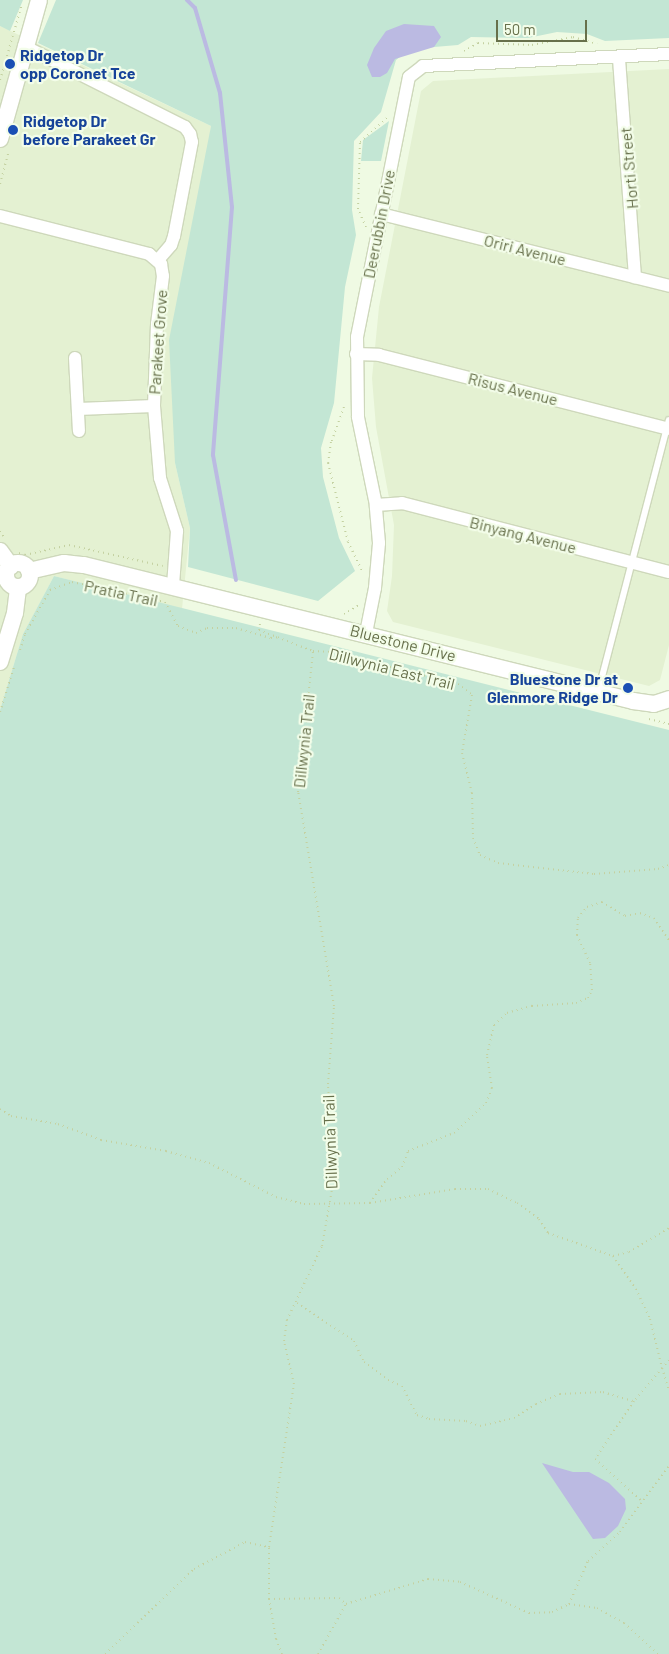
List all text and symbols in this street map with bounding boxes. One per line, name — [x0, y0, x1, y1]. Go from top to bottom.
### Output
scale bar — [499, 10, 590, 42]
text: 50 m — [504, 20, 536, 38]
place label: Ridgetop Dr opp Coronet Tce — [20, 45, 136, 83]
marker: Ridgetop Dr opp Coronet Tce — [4, 58, 16, 70]
place label: Ridgetop Dr before Parakeet Gr — [23, 111, 156, 149]
marker: Ridgetop Dr before Parakeet Gr — [7, 124, 19, 136]
street label: Horti Street — [616, 126, 642, 210]
street label: Deerubbin Drive — [359, 168, 399, 280]
street label: Oriri Avenue — [482, 231, 568, 269]
street label: Parakeet Grove — [145, 289, 171, 395]
street label: Risus Avenue — [466, 369, 560, 409]
street label: Binyang Avenue — [468, 512, 578, 558]
street label: Pratia Trail — [82, 576, 160, 610]
street label: Bluestone Drive — [348, 621, 458, 665]
street label: Dillwynia East Trail — [327, 644, 457, 694]
place label: Bluestone Dr at Glenmore Ridge Dr — [487, 669, 618, 707]
marker: Bluestone Dr at Glenmore Ridge Dr — [622, 682, 634, 694]
street label: Dillwynia Trail — [290, 693, 318, 789]
street label: Dillwynia Trail — [319, 1095, 341, 1189]

